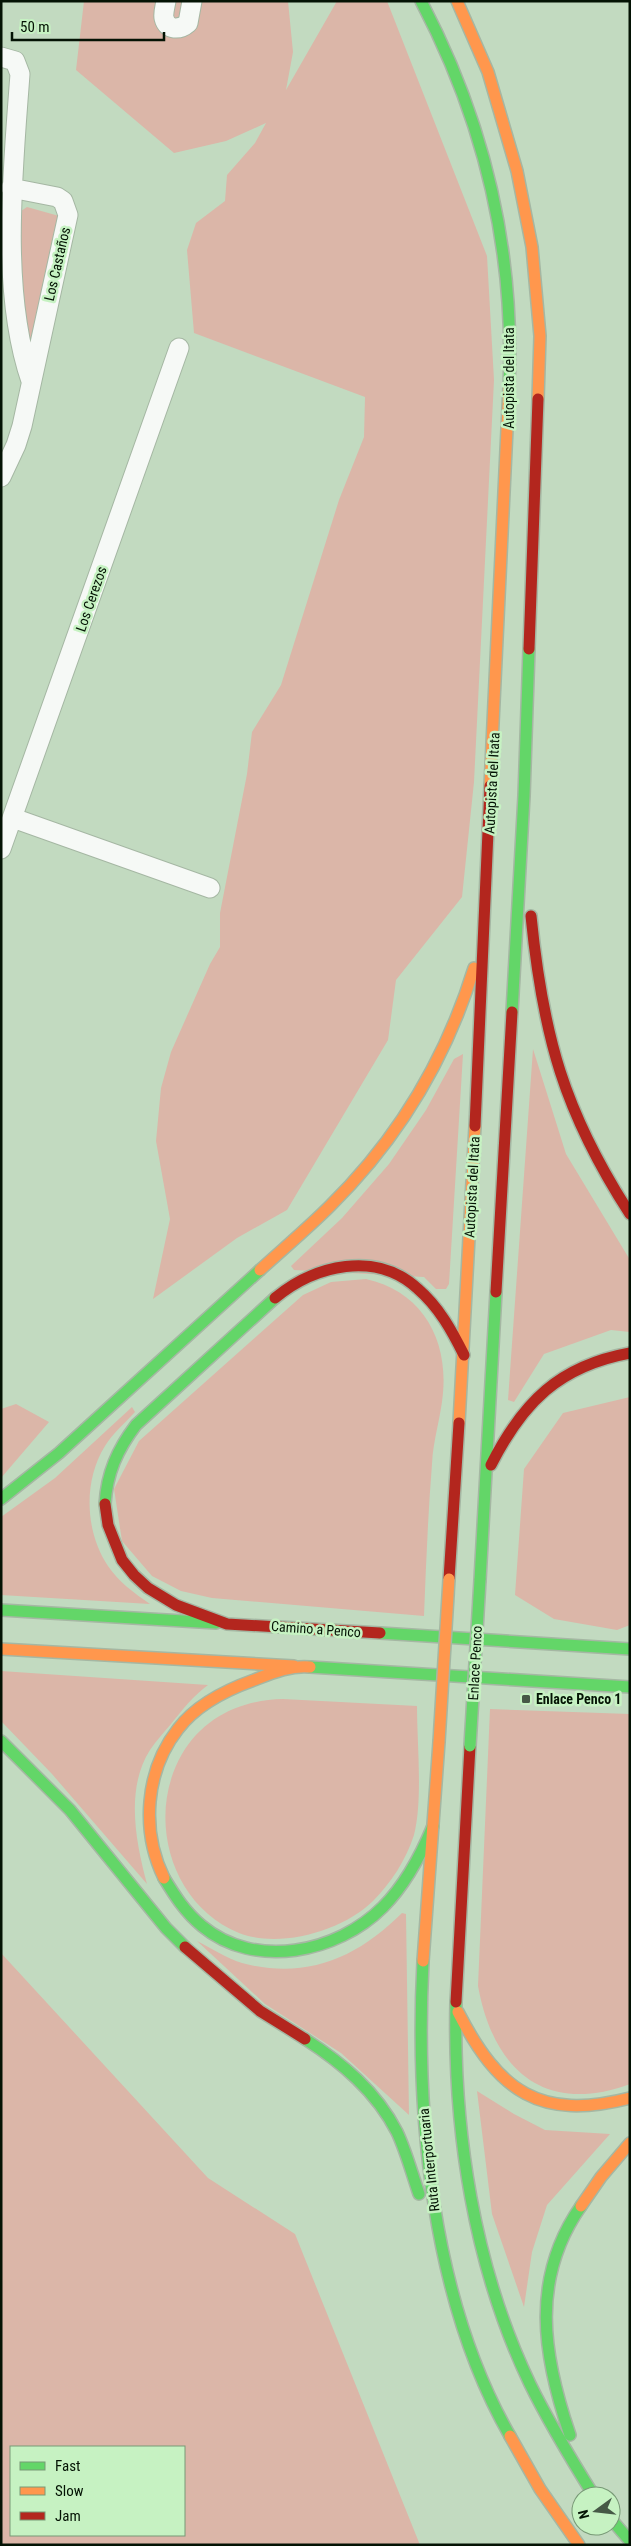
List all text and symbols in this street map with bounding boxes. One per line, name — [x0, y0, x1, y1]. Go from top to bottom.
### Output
scale bar — [12, 10, 165, 42]
text: 50 m — [20, 18, 50, 36]
street label: Los Castaños — [41, 225, 73, 303]
street label: Autopista del Itata — [501, 327, 517, 429]
street label: Los Cerezos — [72, 564, 110, 634]
street label: Autopista del Itata — [481, 732, 503, 834]
street label: Autopista del Itata — [461, 1136, 483, 1238]
street label: Camino a Penco — [271, 1618, 361, 1640]
street label: Enlace Penco — [465, 1625, 485, 1701]
place label: Enlace Penco 1 — [536, 1691, 621, 1707]
marker: Enlace Penco 1 — [520, 1693, 532, 1705]
street label: Ruta Interportuaria — [416, 2108, 442, 2212]
legend — [10, 2446, 185, 2536]
text: Fast — [55, 2457, 80, 2475]
text: Slow — [55, 2482, 84, 2500]
north arrow — [571, 2486, 621, 2536]
text: Jam — [55, 2507, 81, 2525]
text: N — [575, 2508, 592, 2521]

